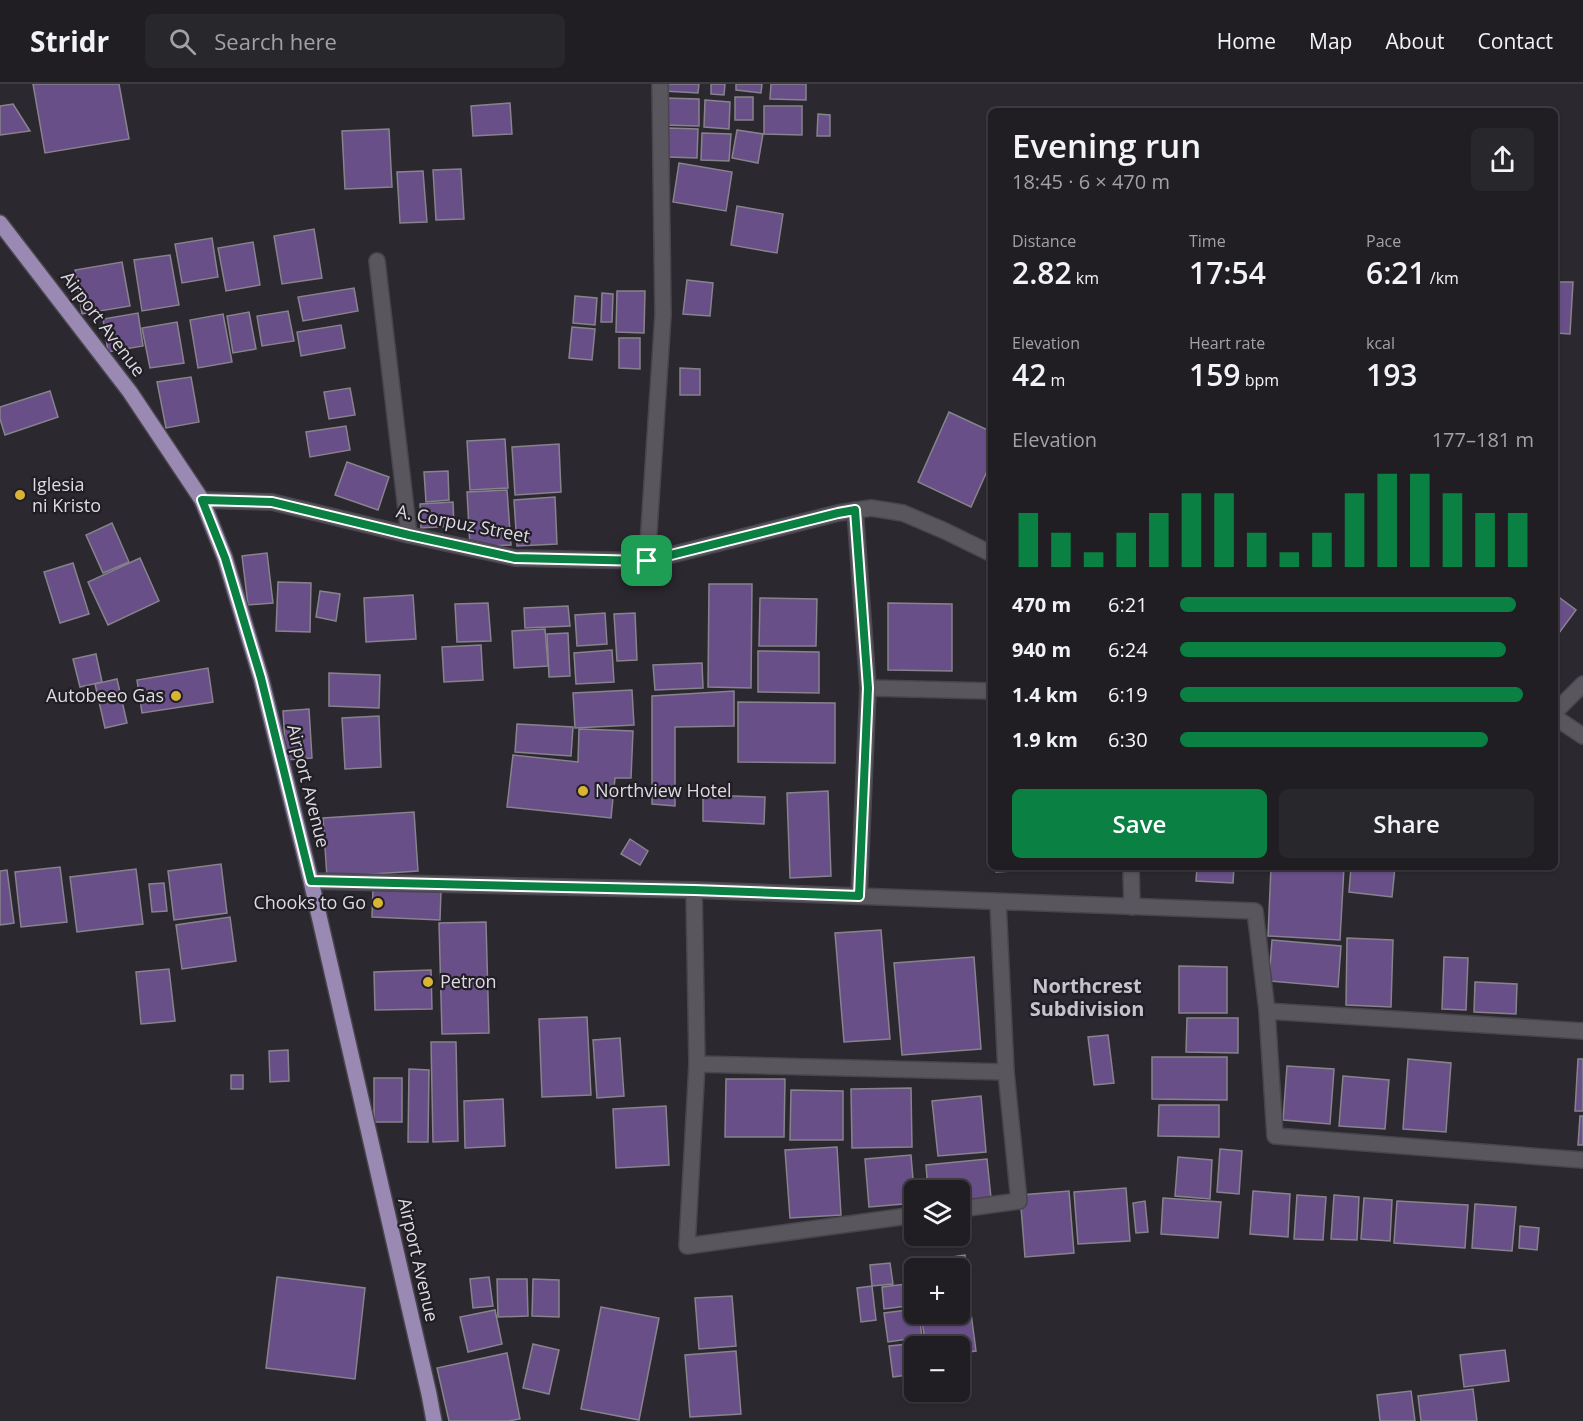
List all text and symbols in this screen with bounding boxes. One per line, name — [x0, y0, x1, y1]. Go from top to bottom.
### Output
search box — [145, 14, 565, 68]
text: Stridr — [30, 22, 109, 60]
icon: search — [166, 25, 199, 58]
text: Search here — [214, 26, 337, 56]
text: Home — [1217, 27, 1276, 55]
text: Map — [1309, 27, 1352, 55]
text: About — [1385, 27, 1445, 55]
text: Contact — [1478, 27, 1553, 55]
text: Evening run — [1012, 123, 1201, 168]
button: share — [1471, 128, 1534, 191]
text: 18:45 · 6 × 470 m — [1012, 168, 1170, 195]
text: Distance — [1012, 230, 1076, 252]
text: Time — [1189, 230, 1226, 252]
text: Pace — [1366, 230, 1401, 252]
text: 2.82 — [1012, 252, 1072, 293]
text: 17:54 — [1189, 252, 1266, 293]
text: 6:21 — [1366, 252, 1426, 293]
street label: Airport Avenue — [56, 266, 151, 381]
text: km — [1072, 267, 1099, 289]
text: /km — [1426, 267, 1459, 289]
text: Elevation — [1012, 332, 1080, 354]
text: Heart rate — [1189, 332, 1265, 354]
text: kcal — [1366, 332, 1395, 354]
text: 42 — [1012, 354, 1046, 395]
text: 159 — [1189, 354, 1240, 395]
text: 193 — [1366, 354, 1417, 395]
text: m — [1046, 369, 1065, 391]
text: bpm — [1240, 369, 1279, 391]
text: Elevation — [1012, 426, 1097, 453]
text: 177–181 m — [1432, 426, 1534, 453]
place label: Iglesia ni Kristo — [32, 472, 101, 517]
marker: Iglesia ni Kristo — [13, 488, 27, 502]
street label: A. Corpuz Street — [394, 498, 532, 548]
pin — [621, 535, 672, 586]
icon: arrive — [630, 544, 663, 577]
text: 470 m — [1012, 591, 1071, 618]
text: 6:21 — [1108, 591, 1148, 618]
text: 940 m — [1012, 636, 1071, 663]
text: 6:24 — [1108, 636, 1148, 663]
text: 1.4 km — [1012, 681, 1078, 708]
text: 6:19 — [1108, 681, 1148, 708]
place label: Autobeeo Gas — [46, 683, 164, 707]
marker: Autobeeo Gas — [169, 689, 183, 703]
street label: Airport Avenue — [282, 722, 336, 850]
text: 1.9 km — [1012, 726, 1078, 753]
text: 6:30 — [1108, 726, 1148, 753]
place label: Northview Hotel — [595, 778, 732, 802]
marker: Northview Hotel — [576, 784, 590, 798]
button: Save — [1012, 789, 1267, 858]
button: Share — [1279, 789, 1534, 858]
place label: Chooks to Go — [253, 890, 366, 914]
marker: Chooks to Go — [371, 896, 385, 910]
place label: Petron — [440, 969, 497, 993]
district label: Northcrest Subdivision — [1030, 972, 1144, 1022]
marker: Petron — [421, 975, 435, 989]
map controls — [904, 1180, 970, 1402]
button: layers — [904, 1180, 970, 1246]
street label: Airport Avenue — [393, 1196, 445, 1324]
button: + — [904, 1258, 970, 1324]
button: − — [904, 1336, 970, 1402]

